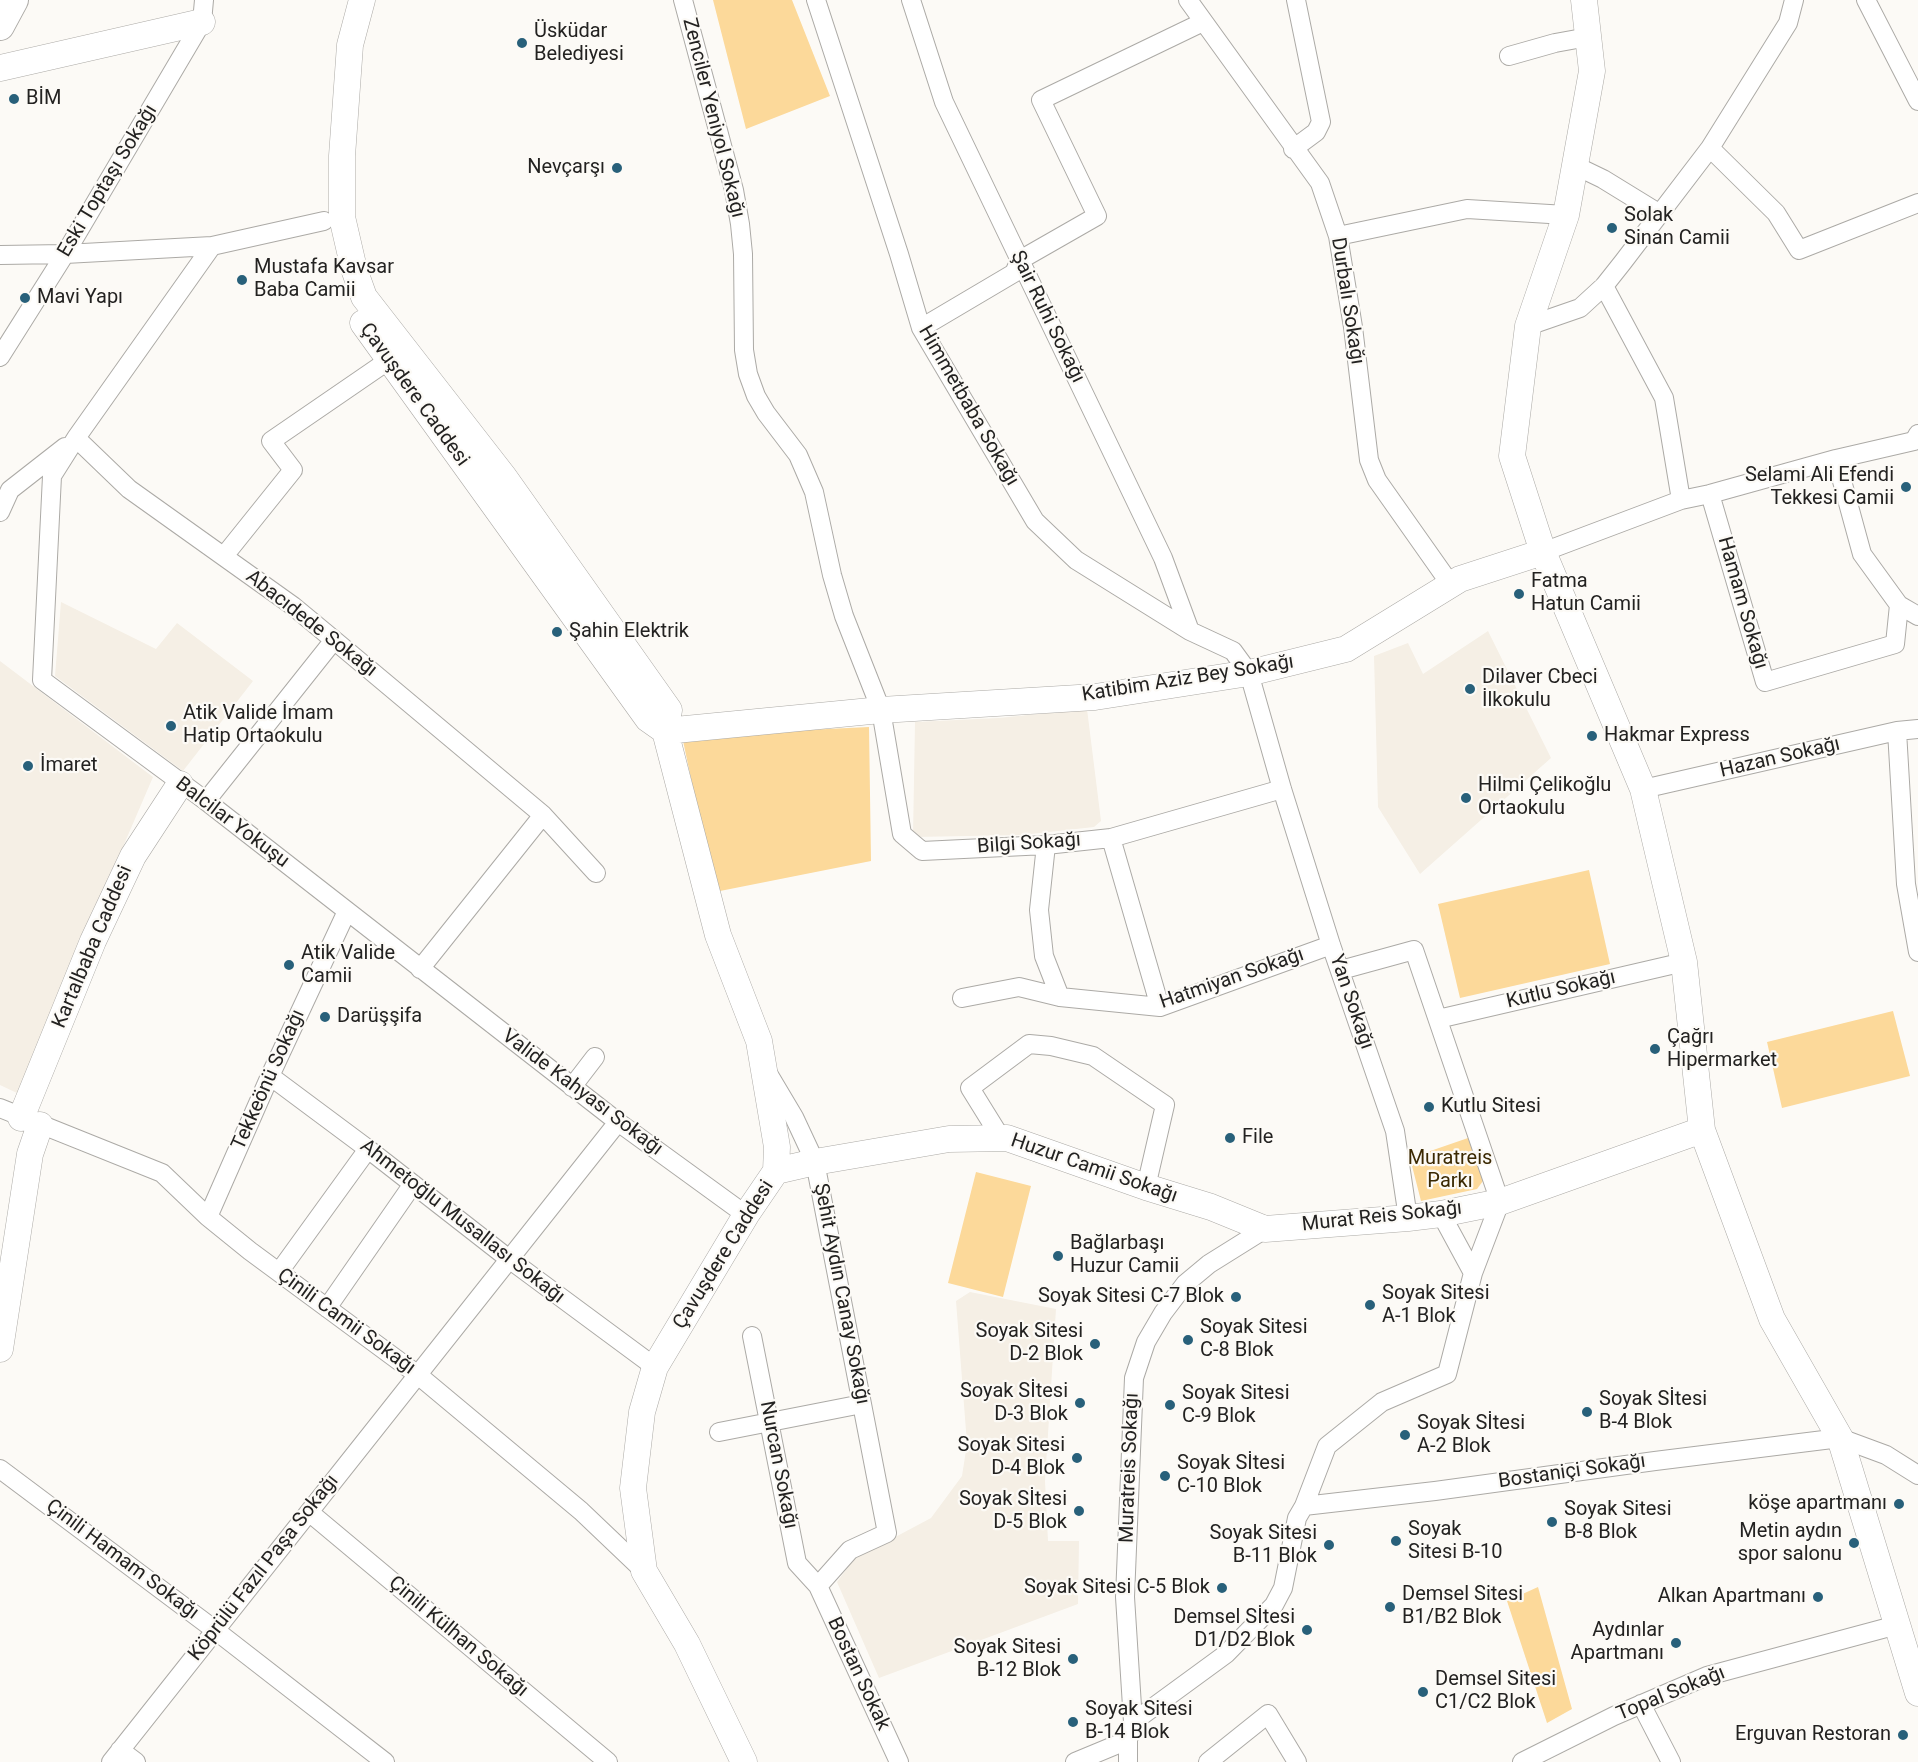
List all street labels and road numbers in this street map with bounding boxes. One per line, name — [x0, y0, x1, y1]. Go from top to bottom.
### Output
street label: Zenciler Yeniyol Sokağı — [677, 16, 749, 220]
street label: Eski Toptaşı Sokağı — [53, 101, 163, 261]
street label: Durbalı Sokağı — [1325, 236, 1369, 366]
street label: Şair Ruhi Sokağı — [1005, 247, 1089, 387]
street label: Çavuşdere Caddesi — [354, 319, 474, 471]
street label: Himmetbaba Sokağı — [912, 322, 1024, 490]
street label: Hamam Sokağı — [1712, 534, 1772, 672]
street label: Abacıdede Sokağı — [241, 565, 381, 683]
street label: Katibim Aziz Bey Sokağı — [1080, 650, 1296, 708]
street label: Hazan Sokağı — [1718, 733, 1842, 783]
street label: Balcilar Yokuşu — [170, 772, 294, 874]
street label: Bilgi Sokağı — [976, 828, 1082, 860]
street label: Kartalbaba Caddesi — [48, 862, 138, 1032]
street label: Hatmiyan Sokağı — [1157, 943, 1307, 1015]
street label: Yan Sokağı — [1324, 951, 1378, 1053]
street label: Kutlu Sokağı — [1504, 966, 1618, 1014]
street label: Tekkeönü Sokağı — [227, 1006, 311, 1154]
street label: Valide Kahyası Sokağı — [497, 1025, 667, 1161]
street label: Huzur Camii Sokağı — [1008, 1129, 1180, 1209]
street label: Ahmetoğlu Musallası Sokağı — [355, 1135, 569, 1309]
street label: Çavuşdere Caddesi — [668, 1176, 780, 1334]
street label: Şehit Aydın Canay Sokağı — [808, 1181, 874, 1407]
street label: Murat Reis Sokağı — [1301, 1197, 1463, 1237]
street label: Çinili Camii Sokağı — [272, 1264, 420, 1380]
street label: Muratreis Sokağı — [1115, 1393, 1145, 1543]
street label: Nurcan Sokağı — [754, 1399, 802, 1531]
street label: Bostaniçi Sokağı — [1497, 1450, 1647, 1494]
street label: Köprülü Fazıl Paşa Sokağı — [184, 1470, 344, 1666]
street label: Çinili Hamam Sokağı — [41, 1495, 203, 1625]
street label: Çinili Külhan Sokağı — [383, 1572, 533, 1702]
street label: Bostan Sokak — [821, 1614, 895, 1734]
street label: Topal Sokağı — [1613, 1661, 1729, 1727]

